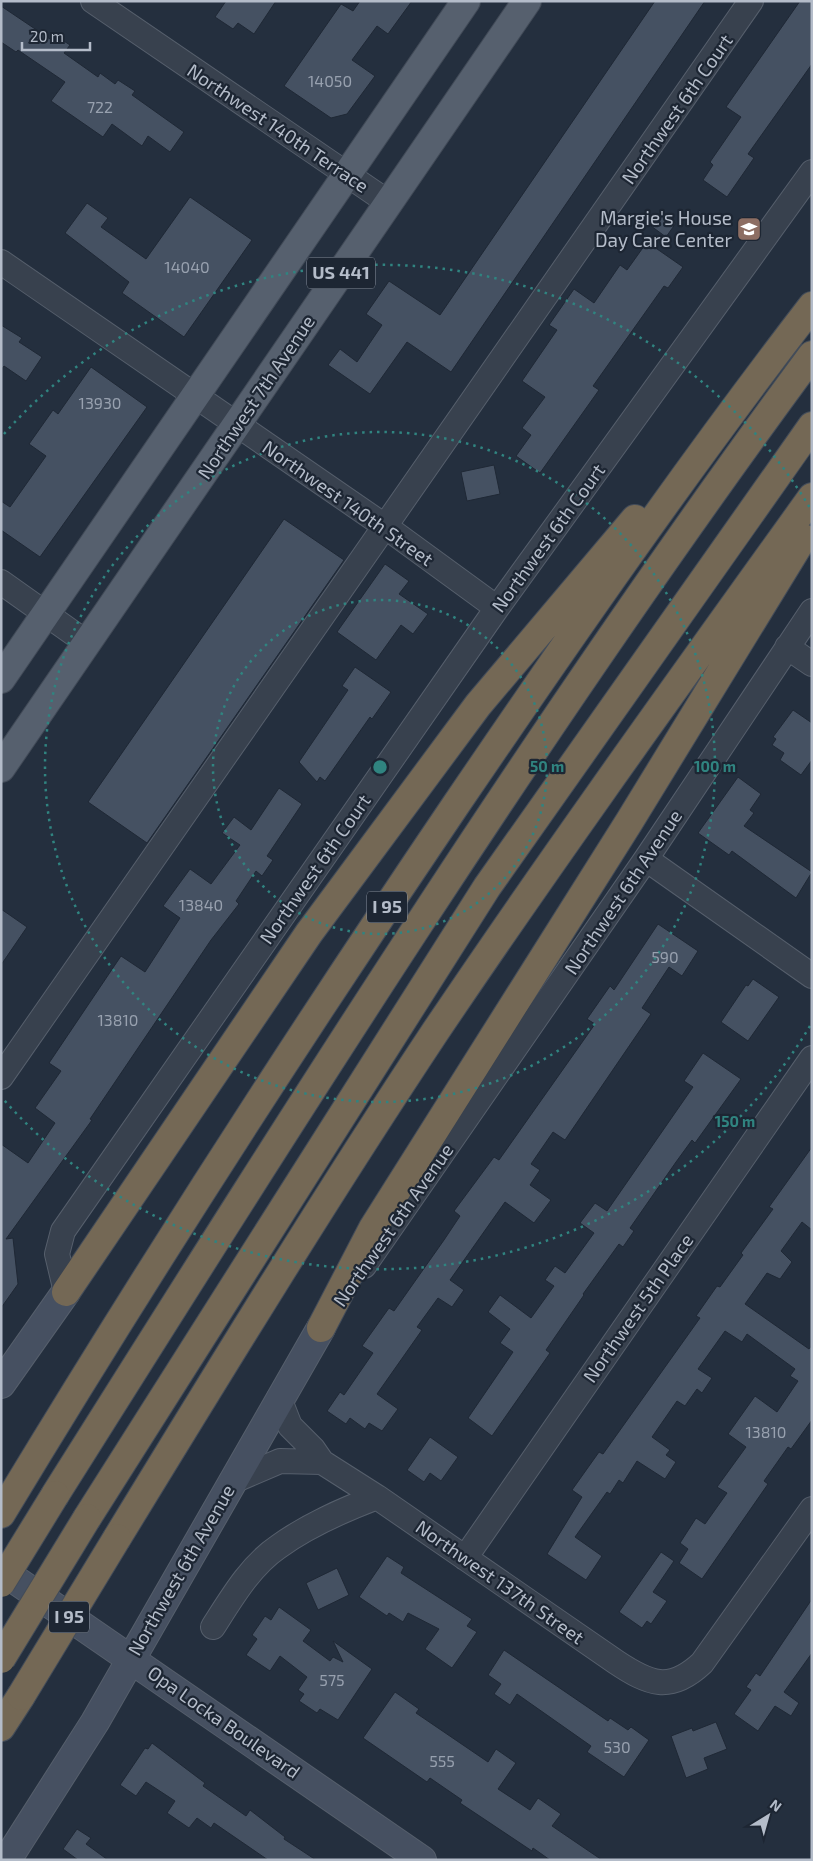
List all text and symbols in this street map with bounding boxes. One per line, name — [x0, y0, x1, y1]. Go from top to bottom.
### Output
scale bar — [22, 20, 90, 52]
text: 20 m — [30, 27, 64, 45]
street label: Northwest 6th Court — [616, 29, 737, 188]
street label: Northwest 140th Terrace — [183, 58, 373, 197]
house number: 14050 — [308, 71, 352, 90]
house number: 722 — [87, 97, 113, 116]
place label: Margie's House Day Care Center — [595, 206, 732, 251]
school or university icon: Margie's House Day Care Center — [736, 216, 762, 242]
house number: 14040 — [164, 257, 210, 276]
road number: US 441 — [307, 258, 375, 288]
street label: Northwest 7th Avenue — [192, 311, 319, 483]
house number: 13930 — [79, 393, 121, 412]
street label: Northwest 140th Street — [259, 435, 438, 570]
street label: Northwest 6th Court — [486, 459, 609, 616]
text: 50 m — [530, 757, 564, 775]
text: 100 m — [694, 757, 736, 775]
centre of rings — [371, 758, 389, 776]
street label: Northwest 6th Court — [254, 789, 375, 948]
street label: Northwest 6th Avenue — [559, 805, 686, 978]
road number: I 95 — [367, 892, 407, 922]
house number: 13840 — [179, 895, 223, 914]
house number: 590 — [651, 947, 679, 966]
house number: 13810 — [98, 1010, 139, 1029]
text: 150 m — [715, 1112, 755, 1130]
street label: Northwest 6th Avenue — [328, 1139, 458, 1311]
street label: Northwest 5th Place — [578, 1229, 698, 1387]
house number: 13810 — [746, 1422, 787, 1441]
street label: Northwest 6th Avenue — [122, 1480, 239, 1659]
street label: Northwest 137th Street — [412, 1515, 589, 1648]
road number: I 95 — [49, 1601, 89, 1632]
street label: Opa Locka Boulevard — [144, 1660, 305, 1783]
house number: 575 — [319, 1670, 345, 1689]
house number: 530 — [603, 1737, 631, 1756]
house number: 555 — [429, 1751, 455, 1770]
north arrow — [743, 1791, 793, 1841]
text: N — [767, 1795, 785, 1815]

